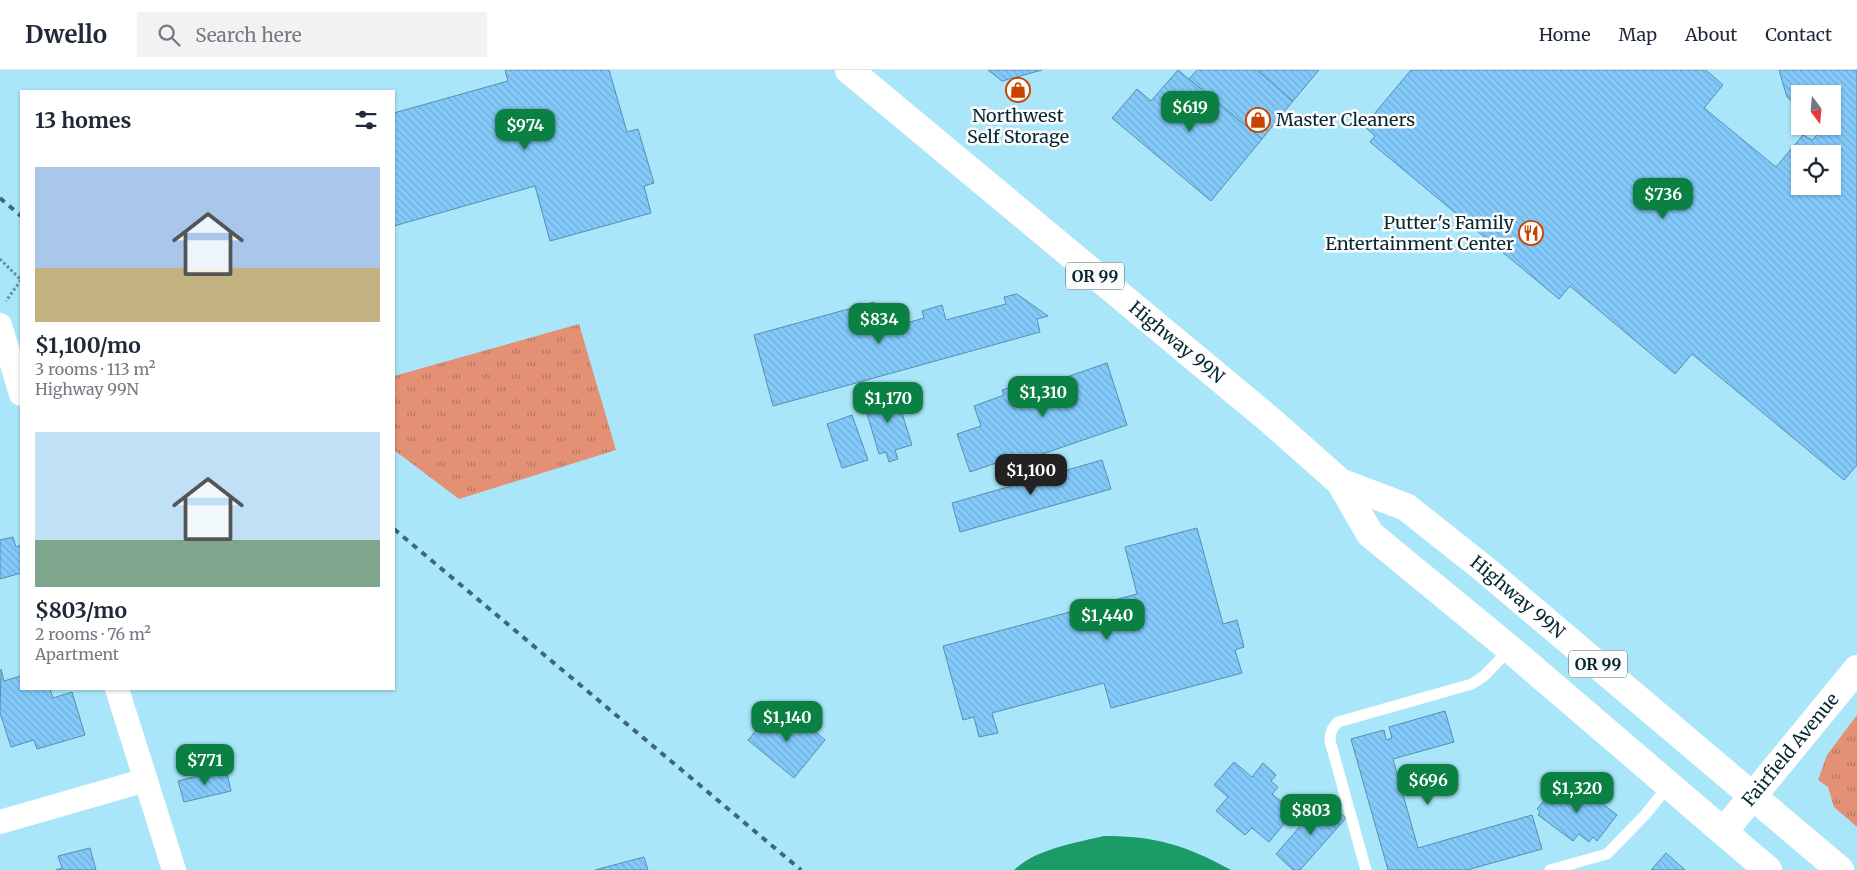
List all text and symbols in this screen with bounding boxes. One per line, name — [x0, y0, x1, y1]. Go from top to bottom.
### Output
search box — [137, 12, 487, 57]
text: Dwello — [25, 19, 107, 50]
icon: search — [155, 21, 183, 49]
text: Search here — [195, 23, 302, 47]
text: Home — [1539, 23, 1591, 46]
text: Map — [1619, 23, 1657, 46]
text: About — [1685, 23, 1737, 46]
text: Contact — [1765, 23, 1832, 46]
shop icon: Northwest Self Storage — [1005, 77, 1031, 103]
north arrow — [1791, 85, 1841, 135]
map controls — [1791, 85, 1841, 195]
pin: $619 — [1160, 90, 1220, 133]
text: $619 — [1172, 97, 1208, 117]
place label: Northwest Self Storage — [967, 104, 1069, 148]
icon: filters — [352, 106, 380, 134]
text: 13 homes — [35, 107, 131, 134]
shop icon: Master Cleaners — [1245, 107, 1271, 133]
pin: $974 — [495, 108, 555, 151]
place label: Master Cleaners — [1276, 108, 1415, 131]
text: $974 — [506, 115, 544, 135]
button: locate — [1791, 145, 1841, 195]
pin: $736 — [1633, 178, 1693, 220]
text: $736 — [1644, 184, 1682, 204]
icon: home — [163, 199, 253, 289]
place label: Putter's Family Entertainment Center — [1325, 211, 1515, 255]
restaurant icon: Putter's Family Entertainment Center — [1518, 220, 1544, 246]
road number: OR 99 — [1066, 262, 1124, 290]
street label: Highway 99N — [1125, 296, 1229, 388]
pin: $834 — [849, 302, 909, 345]
text: $834 — [860, 309, 898, 329]
text: $1,100/mo — [35, 332, 141, 359]
text: 3 rooms · 113 m² — [35, 359, 155, 379]
pin: $1,310 — [1002, 376, 1084, 418]
text: Highway 99N — [35, 379, 139, 399]
pin: $1,170 — [847, 382, 929, 424]
text: $1,310 — [1019, 382, 1067, 402]
text: $1,170 — [864, 388, 912, 408]
pin: $1,100 — [990, 454, 1072, 496]
text: $1,100 — [1006, 460, 1056, 480]
icon: home — [163, 464, 253, 554]
street label: Highway 99N — [1466, 550, 1570, 643]
text: $803/mo — [35, 597, 127, 624]
pin: $1,440 — [1066, 598, 1148, 641]
text: $1,440 — [1081, 605, 1133, 625]
text: 2 rooms · 76 m² — [35, 624, 151, 644]
text: Apartment — [35, 644, 119, 664]
road number: OR 99 — [1569, 650, 1627, 678]
street label: Fairfield Avenue — [1737, 688, 1844, 811]
pin: $1,140 — [746, 700, 828, 743]
text: $1,140 — [762, 707, 812, 727]
pin: $771 — [175, 744, 235, 786]
text: $771 — [187, 750, 223, 770]
pin: $696 — [1398, 764, 1458, 806]
text: $696 — [1408, 770, 1448, 790]
pin: $1,320 — [1536, 772, 1618, 814]
text: $1,320 — [1552, 778, 1602, 798]
pin: $803 — [1281, 794, 1341, 836]
text: $803 — [1291, 800, 1331, 820]

